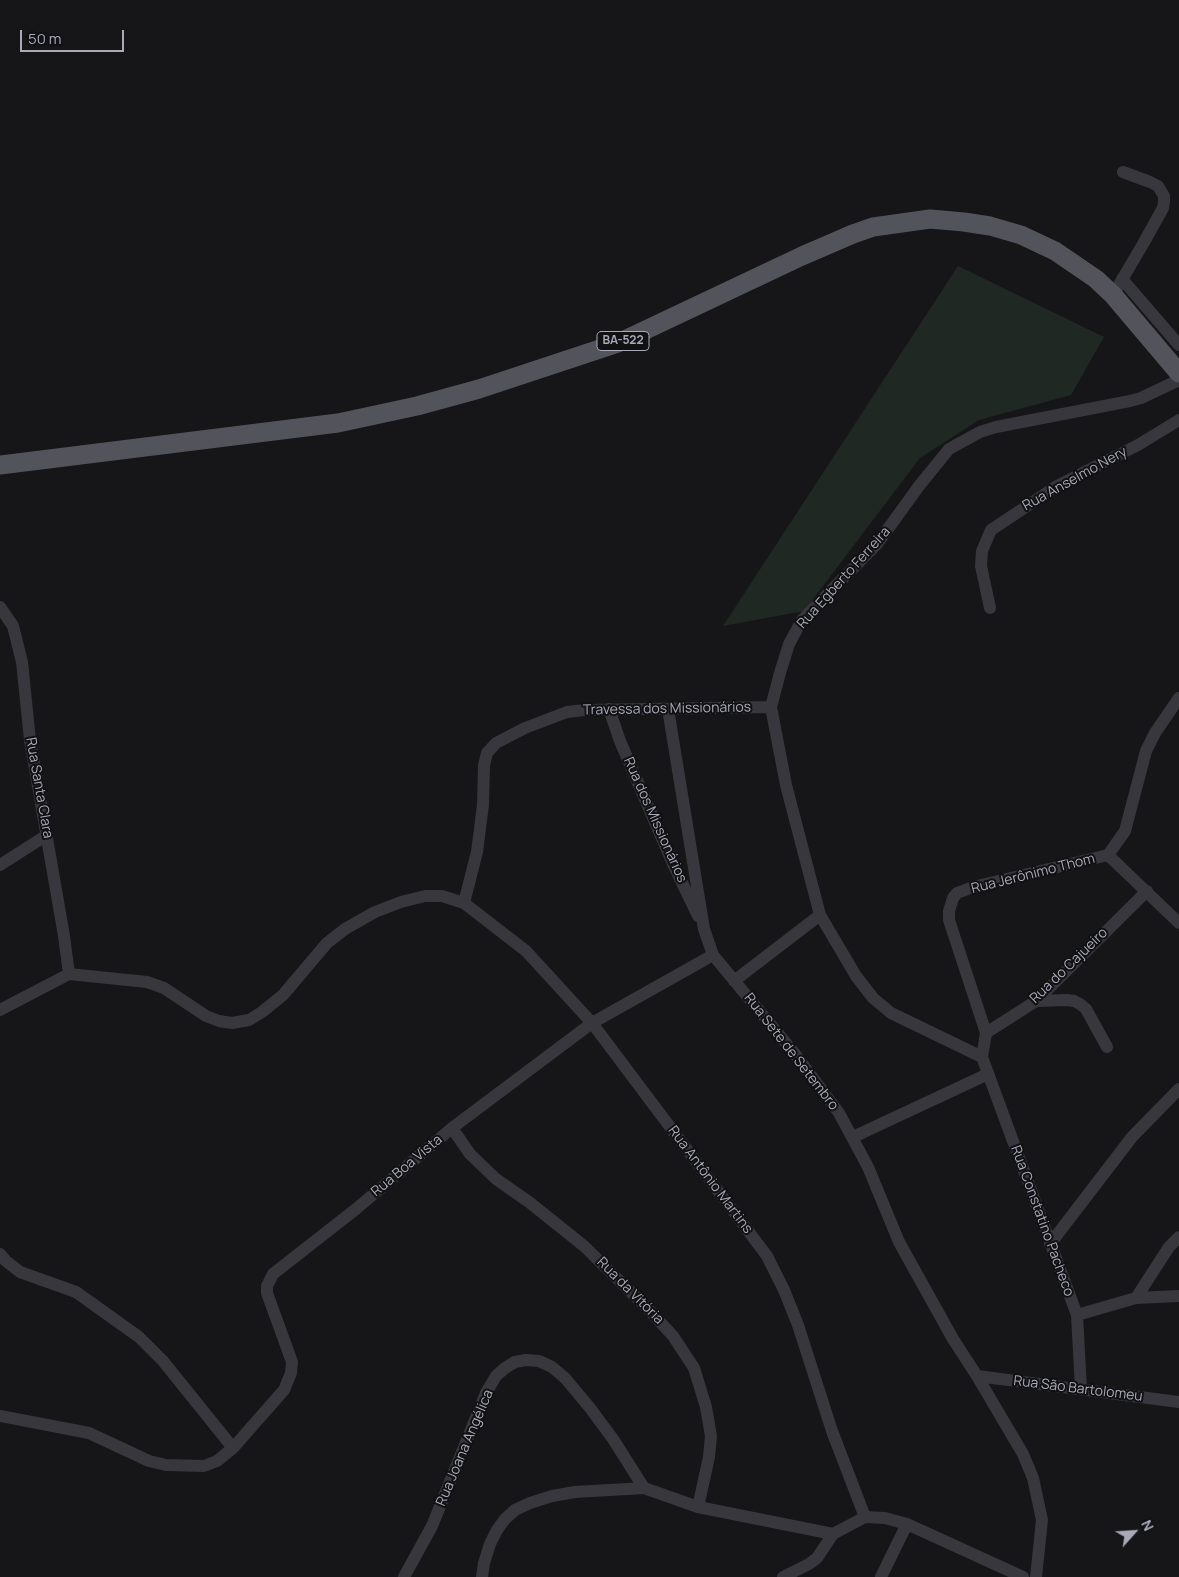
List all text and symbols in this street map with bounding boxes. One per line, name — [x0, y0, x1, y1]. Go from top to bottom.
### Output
scale bar — [22, 20, 126, 52]
text: 50 m — [28, 28, 62, 49]
road number: BA-522 — [597, 332, 649, 351]
street label: Rua Anselmo Nery — [1020, 443, 1130, 515]
street label: Rua Egberto Ferreira — [794, 524, 894, 632]
street label: Travessa dos Missionários — [583, 699, 751, 719]
street label: Rua Santa Clara — [22, 736, 56, 840]
street label: Rua dos Missionários — [620, 755, 690, 885]
street label: Rua Jerônimo Thom — [969, 851, 1097, 897]
street label: Rua do Cajueiro — [1027, 925, 1111, 1007]
street label: Rua Sete de Setembro — [740, 990, 842, 1114]
street label: Rua Antônio Martins — [664, 1123, 756, 1237]
street label: Rua Boa Vista — [368, 1131, 446, 1201]
street label: Rua Constatino Pacheco — [1007, 1143, 1077, 1299]
street label: Rua da Vitória — [593, 1254, 667, 1328]
street label: Rua São Bartolomeu — [1012, 1373, 1144, 1405]
street label: Rua Joana Angélica — [433, 1387, 497, 1509]
north arrow — [1109, 1507, 1159, 1557]
text: N — [1137, 1517, 1159, 1534]

